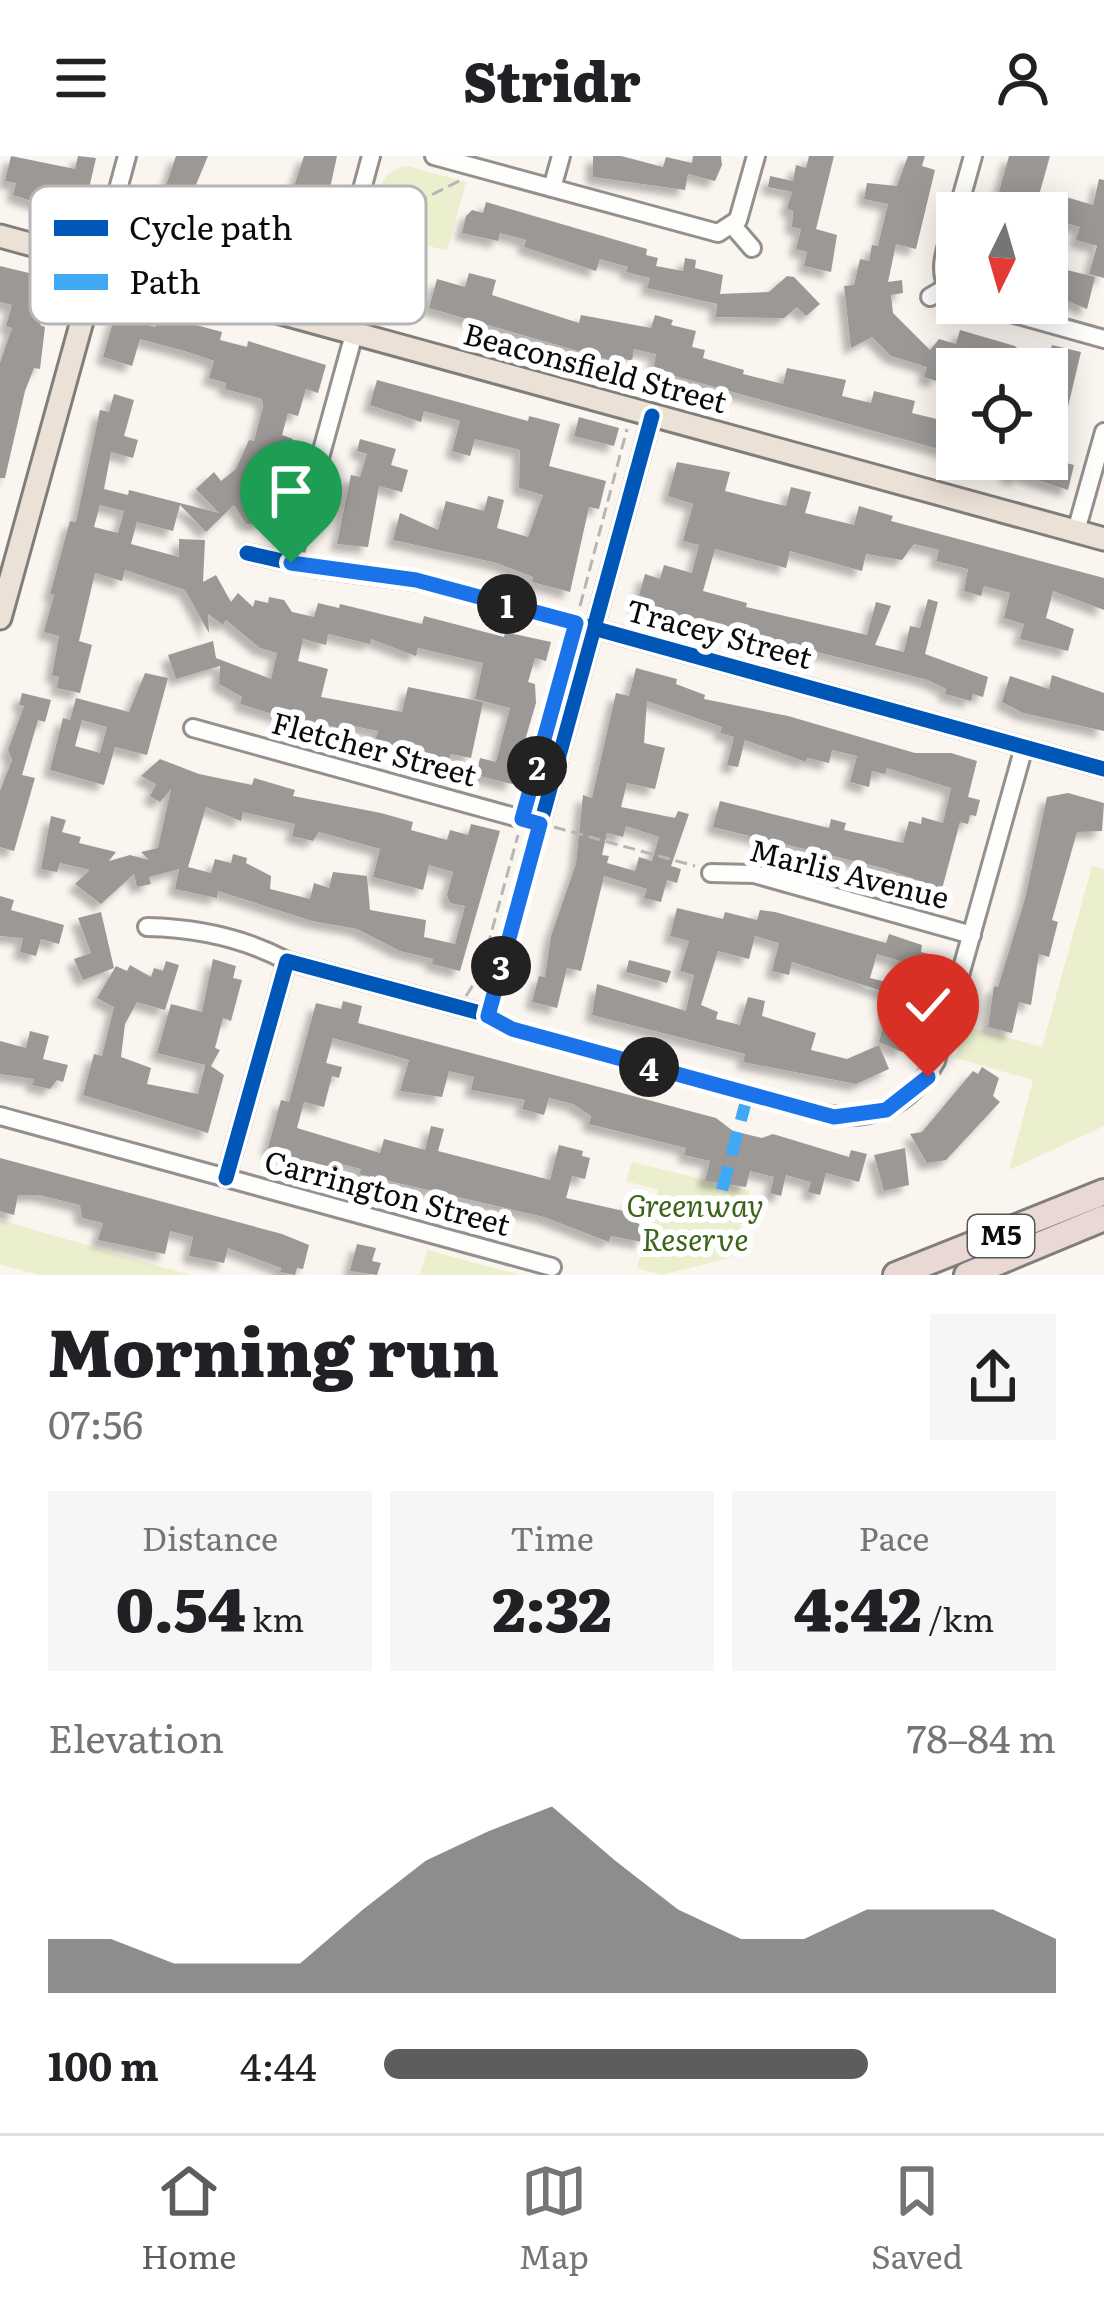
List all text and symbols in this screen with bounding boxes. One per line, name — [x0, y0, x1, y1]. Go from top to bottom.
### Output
text: Stridr — [463, 38, 641, 119]
icon: menu — [48, 45, 114, 111]
icon: person — [990, 45, 1056, 111]
legend — [30, 186, 426, 324]
north arrow — [936, 192, 1068, 324]
map controls — [936, 192, 1068, 480]
text: Cycle path — [129, 201, 293, 250]
text: Path — [129, 255, 201, 304]
street label: Beaconsfield Street — [459, 310, 732, 422]
button: locate — [936, 348, 1068, 480]
pin — [240, 440, 342, 563]
icon: arrive — [258, 458, 324, 524]
pin: 1 — [477, 574, 537, 634]
text: 1 — [500, 579, 514, 628]
street label: Tracey Street — [622, 586, 818, 678]
street label: Fletcher Street — [267, 699, 482, 796]
pin: 2 — [507, 736, 567, 796]
text: 2 — [528, 741, 546, 790]
street label: Marlis Avenue — [745, 826, 954, 918]
pin: 3 — [471, 936, 531, 996]
text: 3 — [492, 941, 510, 990]
pin — [877, 954, 979, 1077]
icon: check — [895, 972, 961, 1038]
pin: 4 — [619, 1037, 679, 1097]
text: 4 — [639, 1042, 659, 1091]
street label: Carrington Street — [260, 1137, 515, 1245]
park label: Greenway Reserve — [626, 1182, 764, 1260]
road number: M5 — [968, 1215, 1034, 1257]
text: Morning run — [48, 1299, 499, 1397]
button: share — [930, 1314, 1056, 1440]
text: 07:56 — [48, 1393, 143, 1451]
text: Distance — [142, 1512, 278, 1561]
text: Time — [510, 1512, 594, 1561]
text: Pace — [859, 1512, 929, 1561]
text: 0.54 — [116, 1561, 246, 1650]
text: 2:32 — [492, 1561, 612, 1650]
text: 4:42 — [794, 1561, 922, 1650]
text: km — [246, 1593, 304, 1642]
text: /km — [922, 1593, 994, 1642]
text: Elevation — [48, 1707, 224, 1765]
text: 78–84 m — [907, 1707, 1056, 1765]
text: 100 m — [48, 2035, 159, 2093]
text: 4:44 — [240, 2035, 317, 2093]
tab: Home — [141, 2158, 236, 2279]
tab: Map — [519, 2158, 589, 2279]
tab: Saved — [871, 2158, 963, 2279]

